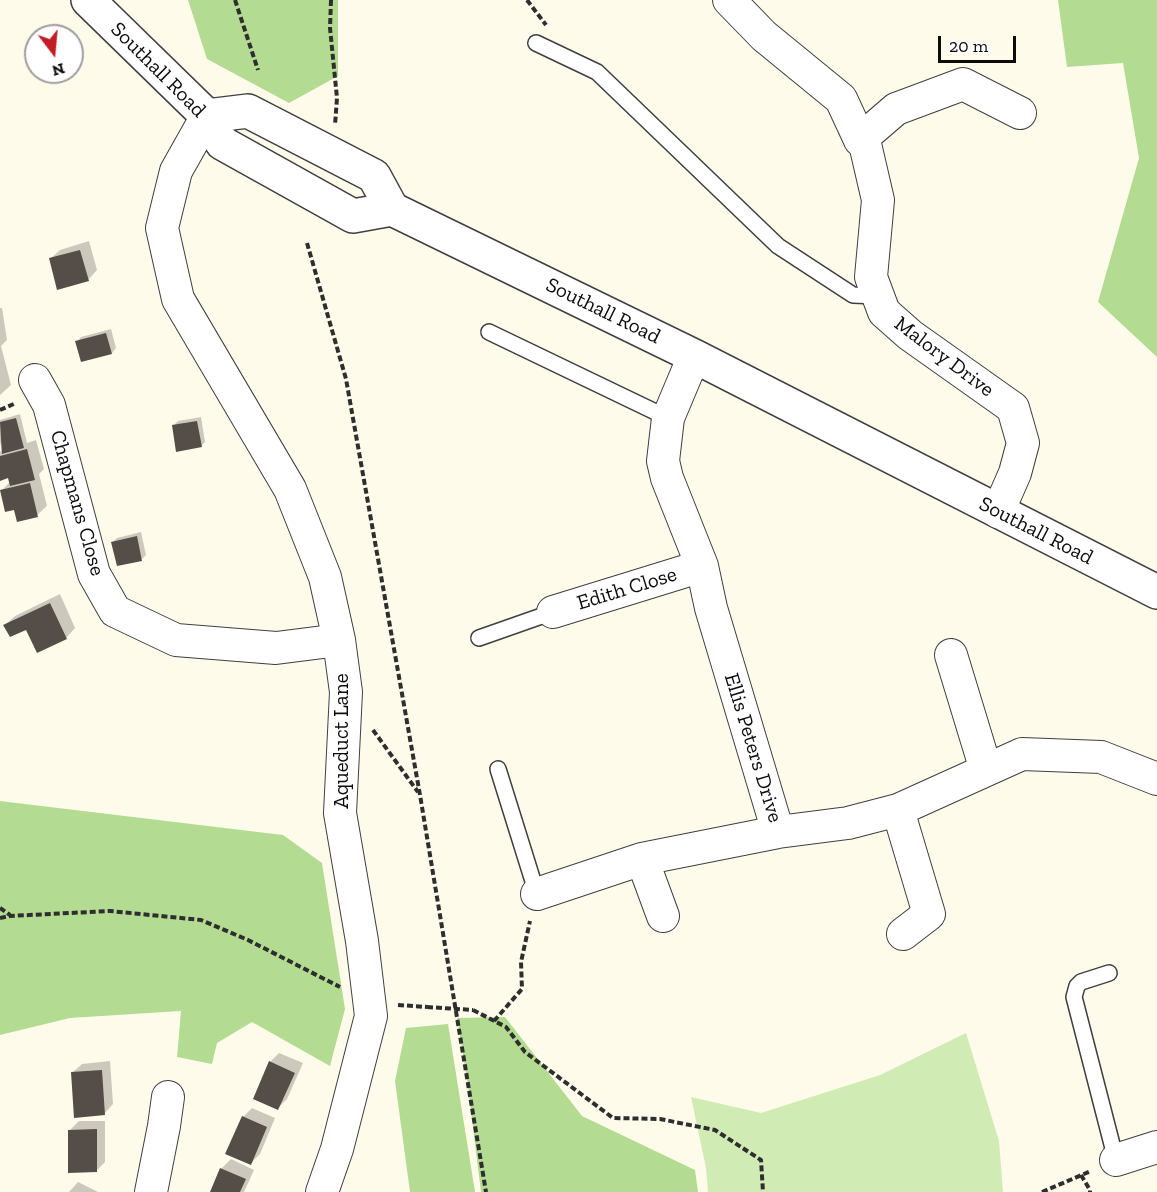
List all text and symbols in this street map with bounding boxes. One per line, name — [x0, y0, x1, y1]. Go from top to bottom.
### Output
street label: Southall Road — [105, 17, 211, 123]
north arrow — [24, 24, 84, 84]
scale bar — [941, 24, 1019, 62]
text: 20 m — [949, 35, 988, 57]
text: N — [50, 59, 67, 81]
street label: Southall Road — [542, 272, 664, 350]
street label: Malory Drive — [889, 311, 999, 403]
street label: Chapmans Close — [44, 427, 110, 579]
street label: Southall Road — [975, 492, 1097, 570]
street label: Edith Close — [574, 562, 680, 616]
street label: Ellis Peters Drive — [718, 670, 788, 826]
street label: Aqueduct Lane — [329, 673, 355, 809]

